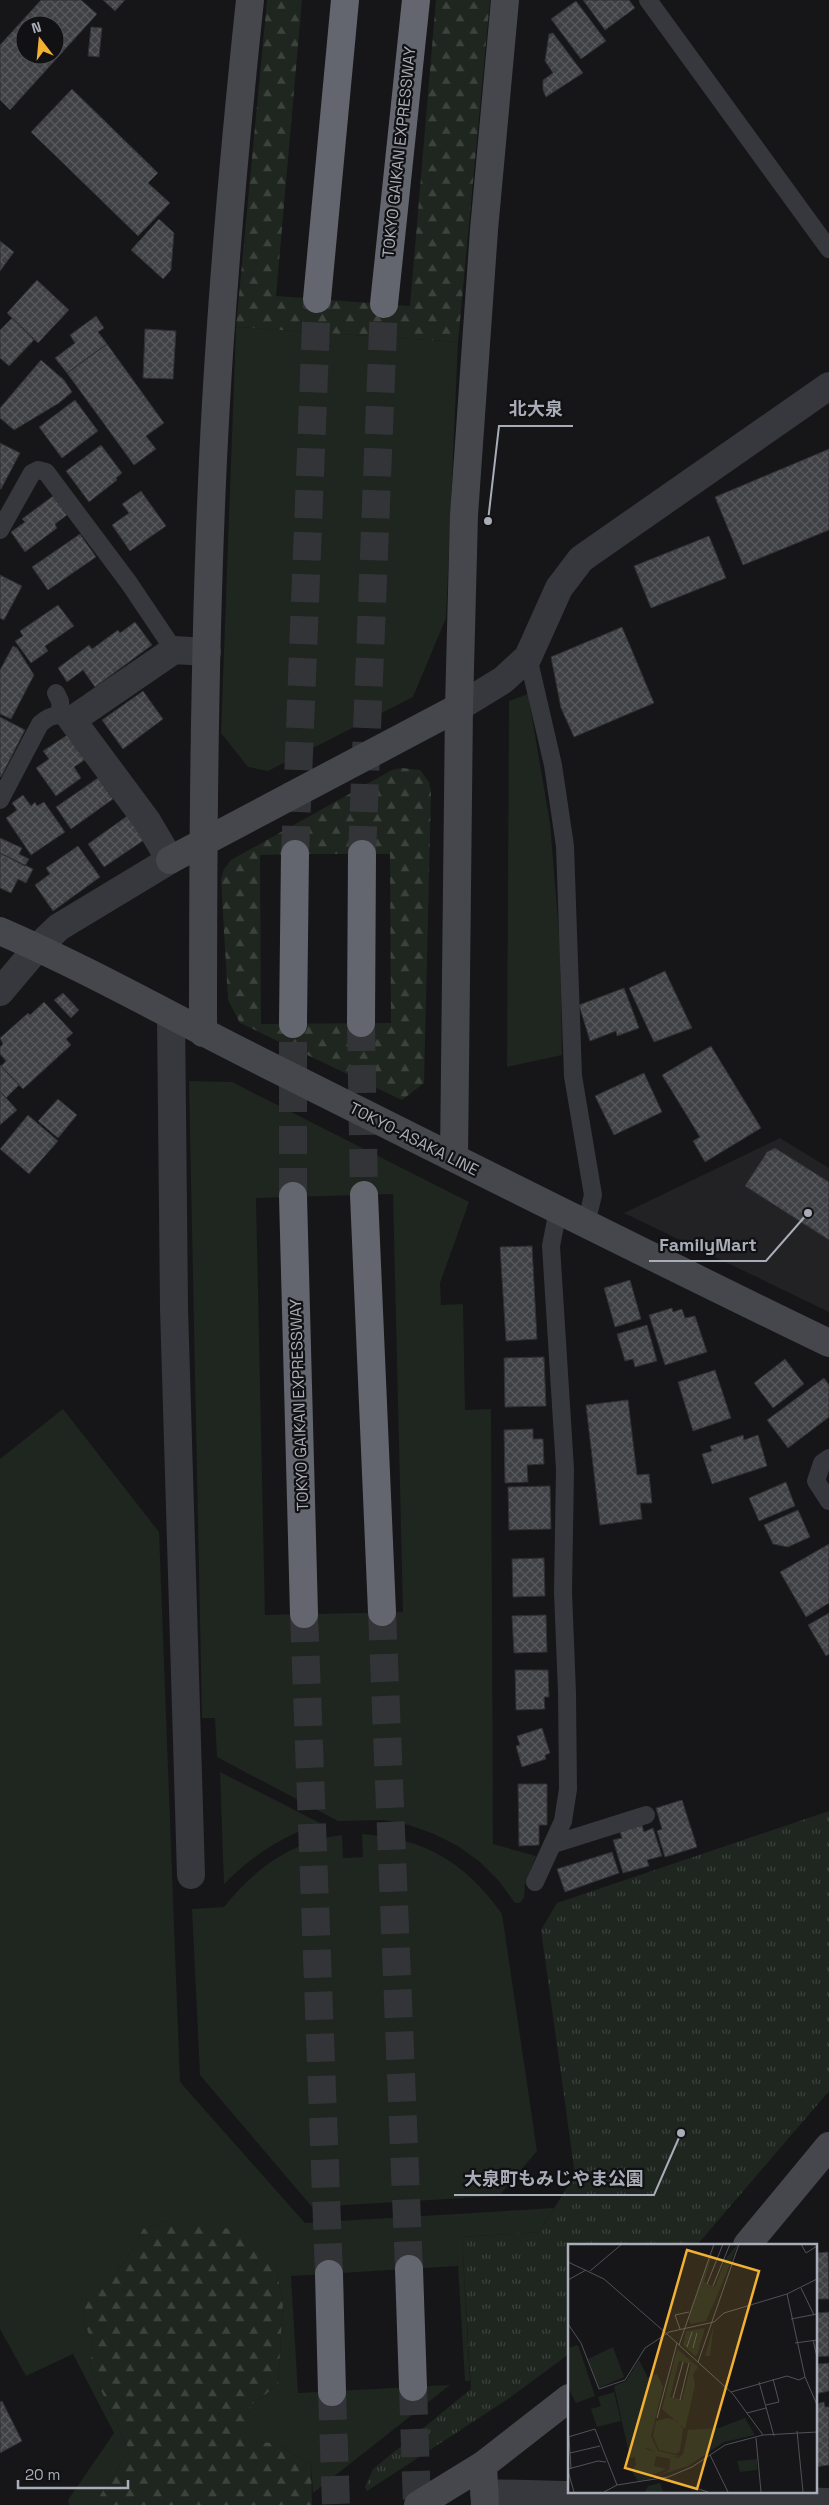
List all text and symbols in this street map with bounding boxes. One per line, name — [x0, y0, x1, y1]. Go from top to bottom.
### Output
north arrow — [15, 15, 65, 65]
text: N — [29, 18, 43, 37]
street label: TOKYO GAIKAN EXPRESSWAY — [377, 45, 421, 259]
callout: 北大泉 — [499, 393, 573, 426]
text: 北大泉 — [509, 397, 563, 420]
street label: TOKYO-ASAKA LINE — [346, 1097, 482, 1181]
callout: FamilyMart — [649, 1228, 766, 1261]
text: FamilyMart — [659, 1233, 757, 1256]
street label: TOKYO GAIKAN EXPRESSWAY — [285, 1298, 313, 1512]
callout: 大泉町もみじやま公園 — [454, 2162, 654, 2195]
text: 大泉町もみじやま公園 — [464, 2167, 644, 2190]
inset map — [568, 2244, 816, 2492]
scale bar — [18, 2458, 128, 2490]
text: 20 m — [25, 2465, 60, 2484]

